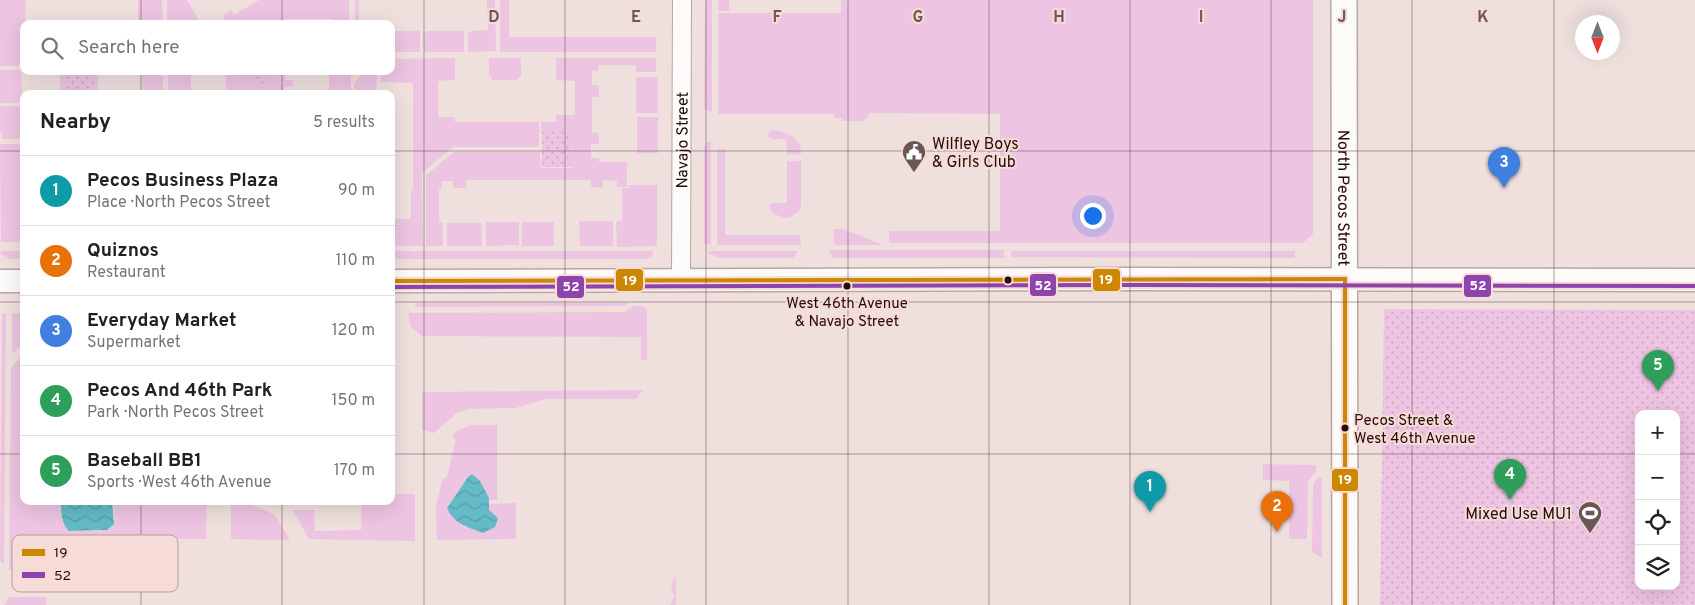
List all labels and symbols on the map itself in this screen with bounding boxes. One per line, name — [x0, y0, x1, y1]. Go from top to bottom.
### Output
text: D — [488, 8, 500, 28]
text: E — [631, 8, 641, 28]
text: F — [772, 8, 782, 28]
text: G — [913, 8, 923, 28]
text: H — [1053, 8, 1065, 28]
text: I — [1199, 8, 1203, 28]
text: J — [1338, 8, 1346, 28]
text: K — [1477, 8, 1489, 28]
north arrow — [1575, 15, 1620, 60]
street label: Navajo Street — [673, 92, 694, 189]
street label: North Pecos Street — [1332, 130, 1352, 266]
place label: Wilfley Boys & Girls Club — [932, 135, 1019, 173]
public building icon: Wilfley Boys & Girls Club — [901, 139, 927, 173]
pin: 3 — [1488, 147, 1520, 188]
your location — [1080, 203, 1106, 229]
line badge: 19 — [615, 268, 644, 292]
line badge: 19 — [1092, 268, 1121, 292]
text: 19 — [1099, 272, 1113, 289]
text: 19 — [623, 273, 637, 290]
line badge: 52 — [1029, 273, 1057, 297]
line badge: 52 — [1463, 274, 1492, 298]
line badge: 52 — [556, 275, 585, 299]
unlabelled marker — [1003, 275, 1013, 285]
text: 52 — [1034, 278, 1052, 295]
text: 52 — [1469, 278, 1487, 295]
text: 52 — [562, 279, 580, 296]
marker: West 46th Avenue & Navajo Street — [842, 281, 852, 291]
place label: West 46th Avenue & Navajo Street — [786, 295, 908, 332]
pin: 5 — [1642, 350, 1674, 391]
place label: Pecos Street & West 46th Avenue — [1354, 412, 1475, 449]
marker: Pecos Street & West 46th Avenue — [1340, 423, 1350, 433]
pin: 4 — [1494, 459, 1526, 500]
line badge: 19 — [1331, 468, 1359, 492]
pin: 1 — [1134, 471, 1166, 512]
text: 19 — [1338, 472, 1352, 489]
pin: 2 — [1261, 491, 1293, 532]
sports icon: Mixed Use MU1 — [1577, 500, 1603, 534]
place label: Mixed Use MU1 — [1465, 505, 1572, 525]
legend — [12, 535, 178, 592]
text: 19 — [54, 545, 68, 562]
text: 52 — [54, 568, 71, 585]

